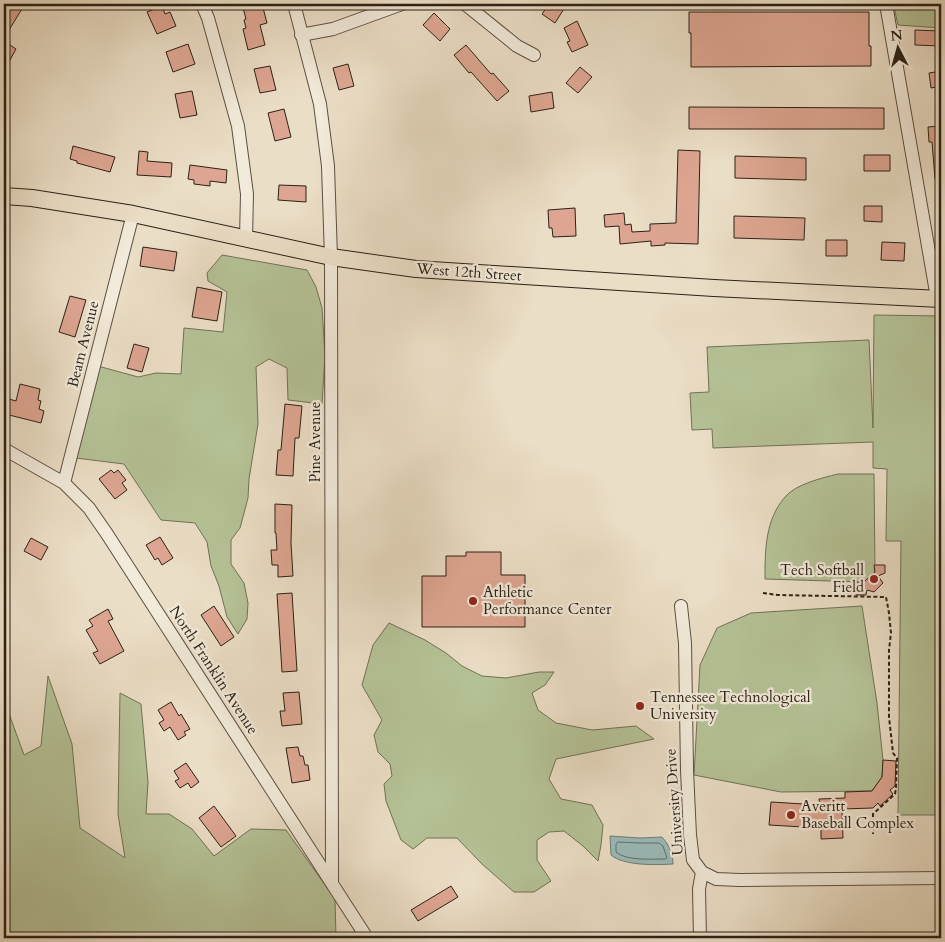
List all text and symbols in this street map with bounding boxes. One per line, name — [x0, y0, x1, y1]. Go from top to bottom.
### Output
north arrow — [872, 22, 922, 72]
text: N — [890, 25, 904, 46]
street label: West 12th Street — [415, 258, 523, 286]
street label: Beam Avenue — [63, 298, 103, 390]
street label: Pine Avenue — [305, 401, 325, 483]
place label: Tech Softball Field — [780, 560, 864, 597]
marker: Tech Softball Field — [868, 573, 880, 585]
place label: Athletic Performance Center — [483, 582, 612, 619]
marker: Athletic Performance Center — [467, 595, 479, 607]
street label: North Franklin Avenue — [165, 602, 263, 738]
place label: Tennessee Technological University — [650, 687, 811, 724]
marker: Tennessee Technological University — [634, 700, 646, 712]
street label: University Drive — [660, 748, 688, 856]
place label: Averitt Baseball Complex — [801, 796, 915, 833]
marker: Averitt Baseball Complex — [785, 809, 797, 821]

